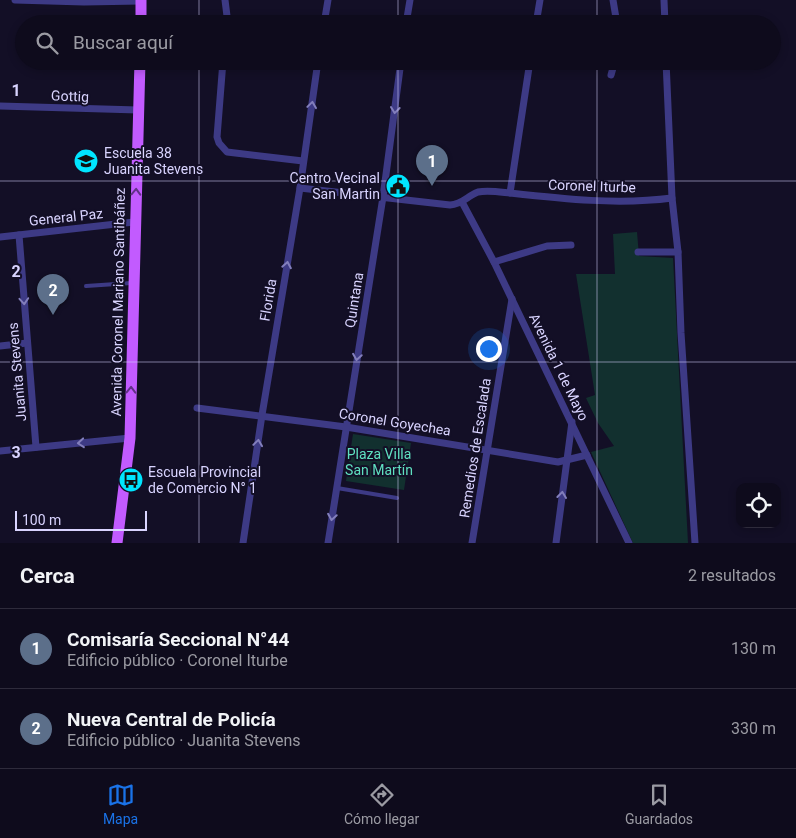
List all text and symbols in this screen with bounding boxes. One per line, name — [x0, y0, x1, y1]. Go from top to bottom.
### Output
search box — [15, 15, 781, 70]
icon: search — [33, 29, 61, 57]
text: Buscar aquí — [73, 31, 173, 54]
text: 1 — [11, 81, 21, 100]
street label: Gottig — [51, 87, 89, 105]
one-way arrow — [306, 100, 316, 109]
one-way arrow — [390, 106, 401, 114]
place label: Escuela 38 Juanita Stevens — [104, 145, 203, 177]
pin: 1 — [416, 145, 448, 186]
school or university icon: Escuela 38 Juanita Stevens — [73, 148, 99, 174]
place label: Centro Vecinal San Martin — [290, 170, 380, 202]
public building icon: Centro Vecinal San Martin — [385, 173, 411, 199]
street label: Coronel Iturbe — [548, 176, 636, 196]
street label: Avenida Coronel Mariano Santibáñez — [108, 187, 128, 417]
one-way arrow — [130, 188, 141, 196]
street label: General Paz — [28, 205, 104, 229]
one-way arrow — [282, 261, 292, 270]
text: 2 — [11, 262, 21, 281]
street label: Quintana — [342, 271, 366, 329]
pin: 2 — [37, 274, 69, 315]
street label: Florida — [256, 278, 280, 322]
one-way arrow — [19, 297, 30, 305]
street label: Avenida 1 de Mayo — [526, 311, 592, 423]
street label: Juanita Stevens — [5, 322, 29, 422]
your location — [476, 336, 502, 362]
one-way arrow — [353, 352, 363, 361]
street label: Remedios de Escalada — [456, 377, 494, 519]
one-way arrow — [126, 385, 136, 393]
street label: Coronel Goyechea — [338, 405, 452, 439]
one-way arrow — [77, 437, 85, 448]
one-way arrow — [252, 438, 262, 447]
text: 3 — [11, 443, 21, 462]
park label: Plaza Villa San Martín — [345, 446, 413, 478]
place label: Escuela Provincial de Comercio N° 1 — [148, 464, 261, 496]
bus stop icon: Escuela Provincial de Comercio N° 1 — [118, 467, 144, 493]
map controls — [736, 483, 781, 528]
button: locate — [736, 483, 781, 528]
one-way arrow — [556, 490, 567, 498]
scale bar — [15, 508, 148, 531]
text: 100 m — [22, 512, 61, 528]
one-way arrow — [328, 513, 338, 522]
text: Cerca — [20, 564, 75, 588]
text: 2 resultados — [688, 566, 776, 585]
text: Comisaría Seccional N°44 — [67, 628, 289, 651]
text: 1 — [31, 639, 41, 658]
text: 130 m — [731, 639, 776, 658]
text: Edificio público · Coronel Iturbe — [67, 651, 288, 670]
text: Nueva Central de Policía — [67, 708, 276, 731]
text: 2 — [31, 719, 41, 738]
text: 330 m — [731, 719, 776, 738]
text: Edificio público · Juanita Stevens — [67, 731, 301, 750]
tab: Mapa — [103, 781, 138, 827]
tab: Cómo llegar — [344, 781, 419, 827]
tab: Guardados — [625, 781, 693, 827]

